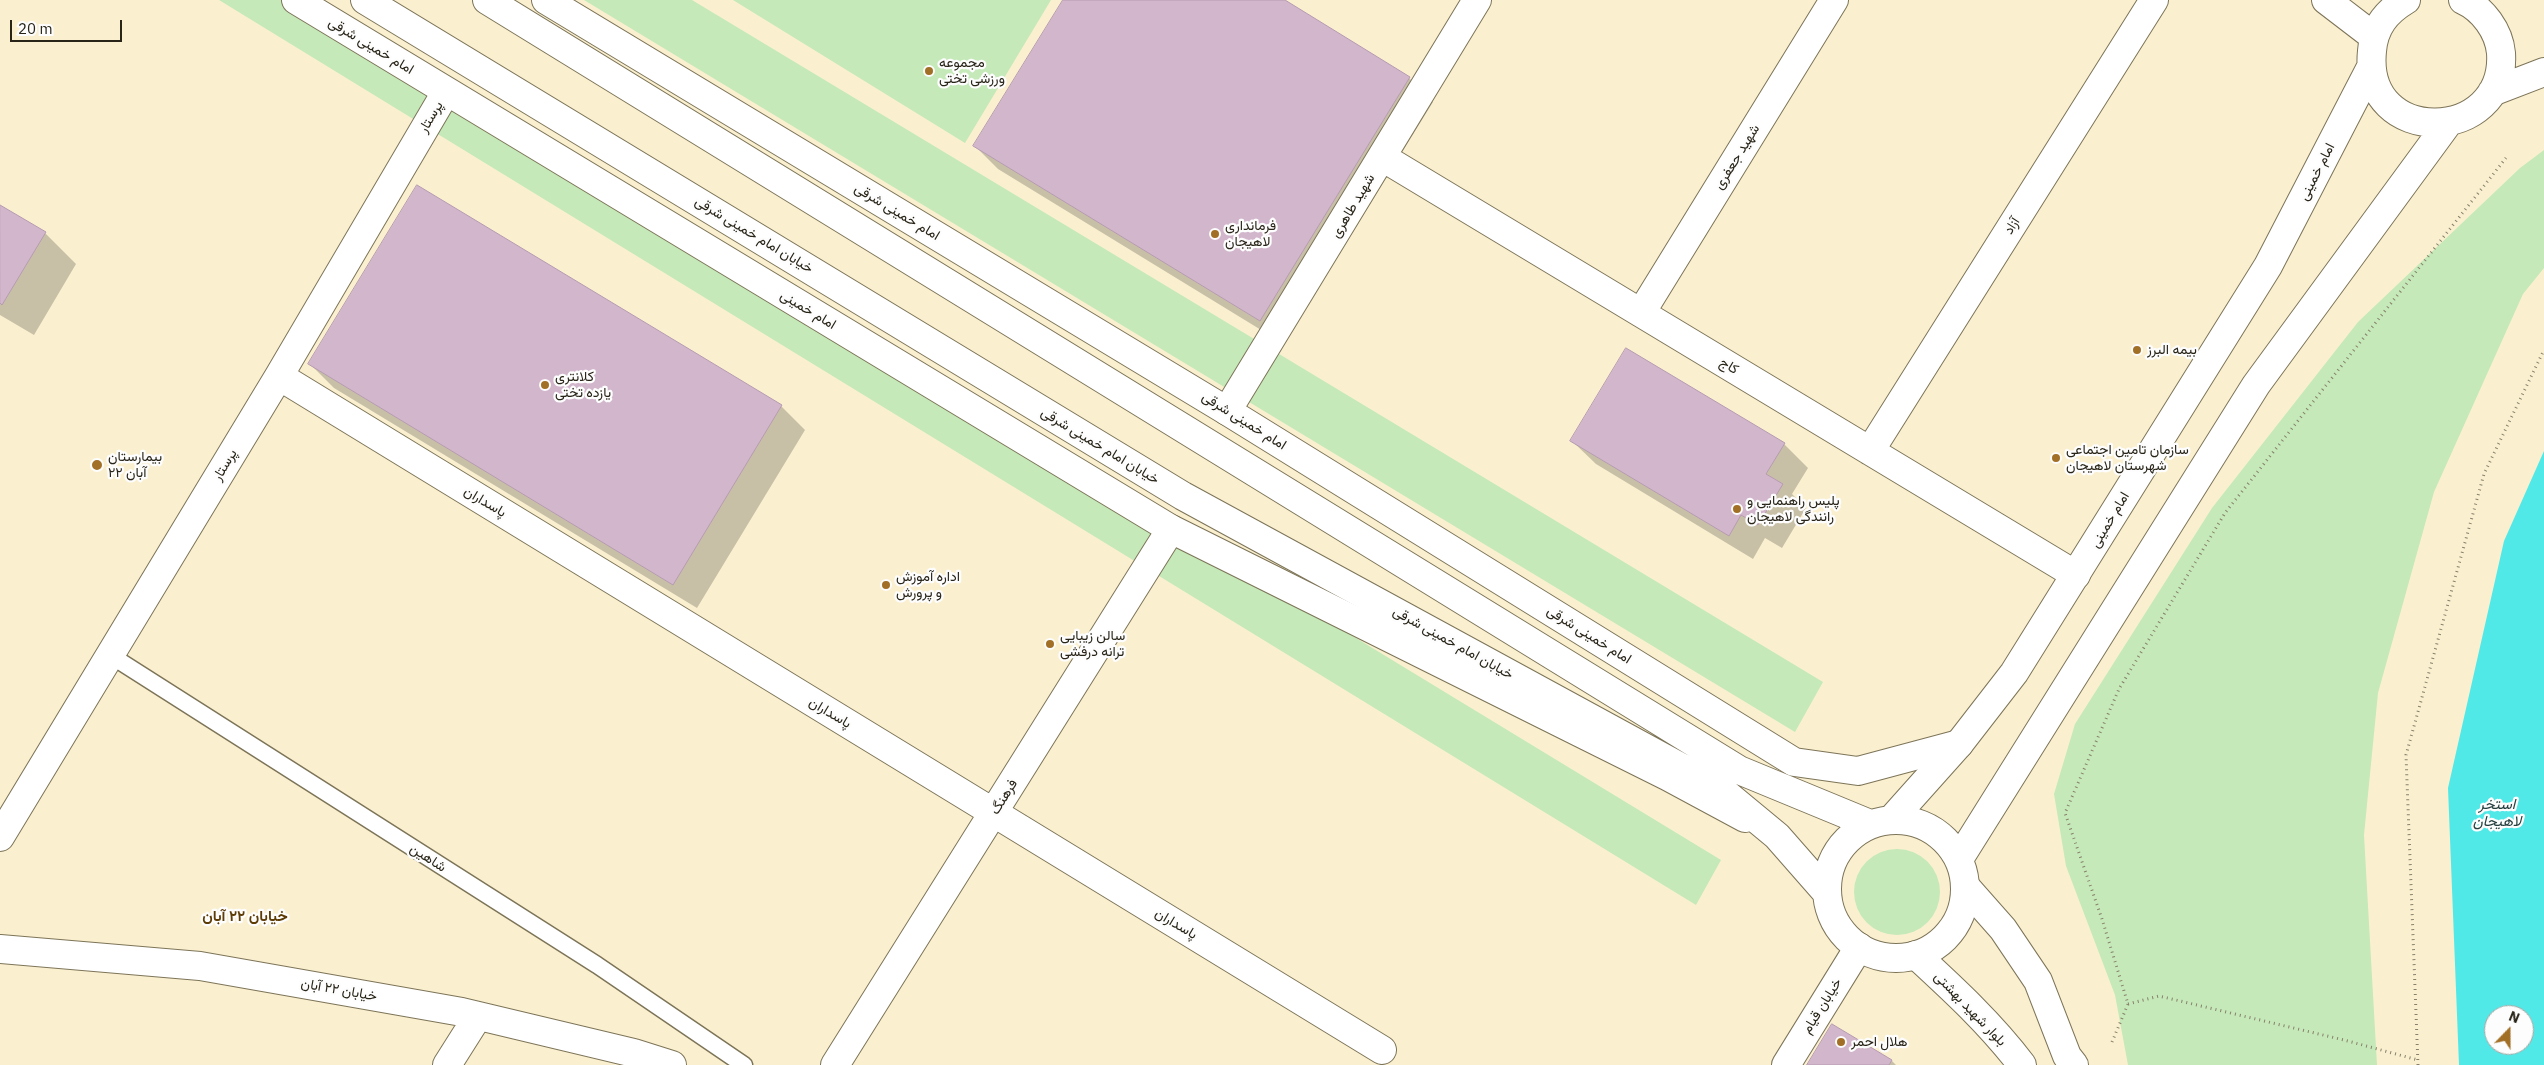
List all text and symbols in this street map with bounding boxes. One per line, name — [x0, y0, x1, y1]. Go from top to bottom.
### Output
scale bar — [12, 10, 125, 42]
street label: امام خمینی شرقی — [325, 14, 417, 78]
text: 20 m — [18, 19, 53, 38]
place label: مجموعه ورزشی تختی — [939, 55, 1005, 88]
marker: مجموعه ورزشی تختی — [923, 65, 935, 77]
street label: پرستار — [415, 98, 447, 136]
street label: شهید جعفری — [1710, 121, 1764, 193]
street label: امام خمینی — [2295, 140, 2339, 204]
street label: شهید طاهری — [1327, 171, 1379, 241]
street label: امام خمینی شرقی — [851, 180, 943, 244]
street label: خیابان امام خمینی شرقی — [692, 193, 816, 277]
street label: آزاد — [2000, 214, 2024, 238]
place label: فرمانداری لاهیجان — [1225, 218, 1276, 250]
marker: فرمانداری لاهیجان — [1209, 228, 1221, 240]
street label: امام خمینی — [777, 287, 839, 333]
place label: بیمه البرز — [2147, 342, 2197, 358]
marker: بیمه البرز — [2131, 344, 2143, 356]
street label: کاج — [1716, 354, 1742, 378]
place label: کلانتری یازده تختی — [555, 369, 611, 402]
marker: کلانتری یازده تختی — [539, 379, 551, 391]
street label: امام خمینی شرقی — [1199, 388, 1289, 454]
street label: خیابان امام خمینی شرقی — [1038, 404, 1162, 488]
place label: سازمان تامین اجتماعی شهرستان لاهیجان — [2066, 442, 2189, 474]
street label: پرستار — [209, 446, 241, 484]
place label: بیمارستان ۲۲ آبان — [108, 449, 162, 482]
marker: سازمان تامین اجتماعی شهرستان لاهیجان — [2050, 452, 2062, 464]
marker: بیمارستان ۲۲ آبان — [90, 458, 104, 472]
street label: پاسداران — [461, 483, 509, 521]
street label: امام خمینی — [2087, 489, 2133, 551]
place label: پلیس راهنمایی و رانندگی لاهیجان — [1747, 493, 1840, 526]
marker: پلیس راهنمایی و رانندگی لاهیجان — [1731, 503, 1743, 515]
place label: اداره آموزش و پرورش — [896, 569, 960, 602]
marker: اداره آموزش و پرورش — [880, 579, 892, 591]
street label: امام خمینی شرقی — [1544, 602, 1634, 668]
street label: خیابان امام خمینی شرقی — [1390, 603, 1516, 683]
place label: سالن زیبایی ترانه درفشی — [1060, 628, 1125, 660]
marker: سالن زیبایی ترانه درفشی — [1044, 638, 1056, 650]
street label: پاسداران — [806, 694, 854, 732]
street label: فرهنگ — [987, 776, 1021, 818]
water label: استخر لاهیجان — [2473, 796, 2521, 831]
street label: شاهین — [407, 840, 449, 876]
street label: پاسداران — [1152, 905, 1200, 943]
district label: خیابان ۲۲ آبان — [202, 908, 288, 926]
street label: بلوار شهید بهشتی — [1930, 968, 2010, 1050]
street label: خیابان ۲۲ آبان — [300, 975, 378, 1005]
street label: خیابان قیام — [1798, 975, 1846, 1037]
north arrow — [2484, 1005, 2534, 1055]
text: N — [2506, 1007, 2522, 1027]
place label: هلال احمر — [1851, 1034, 1907, 1050]
marker: هلال احمر — [1835, 1036, 1847, 1048]

